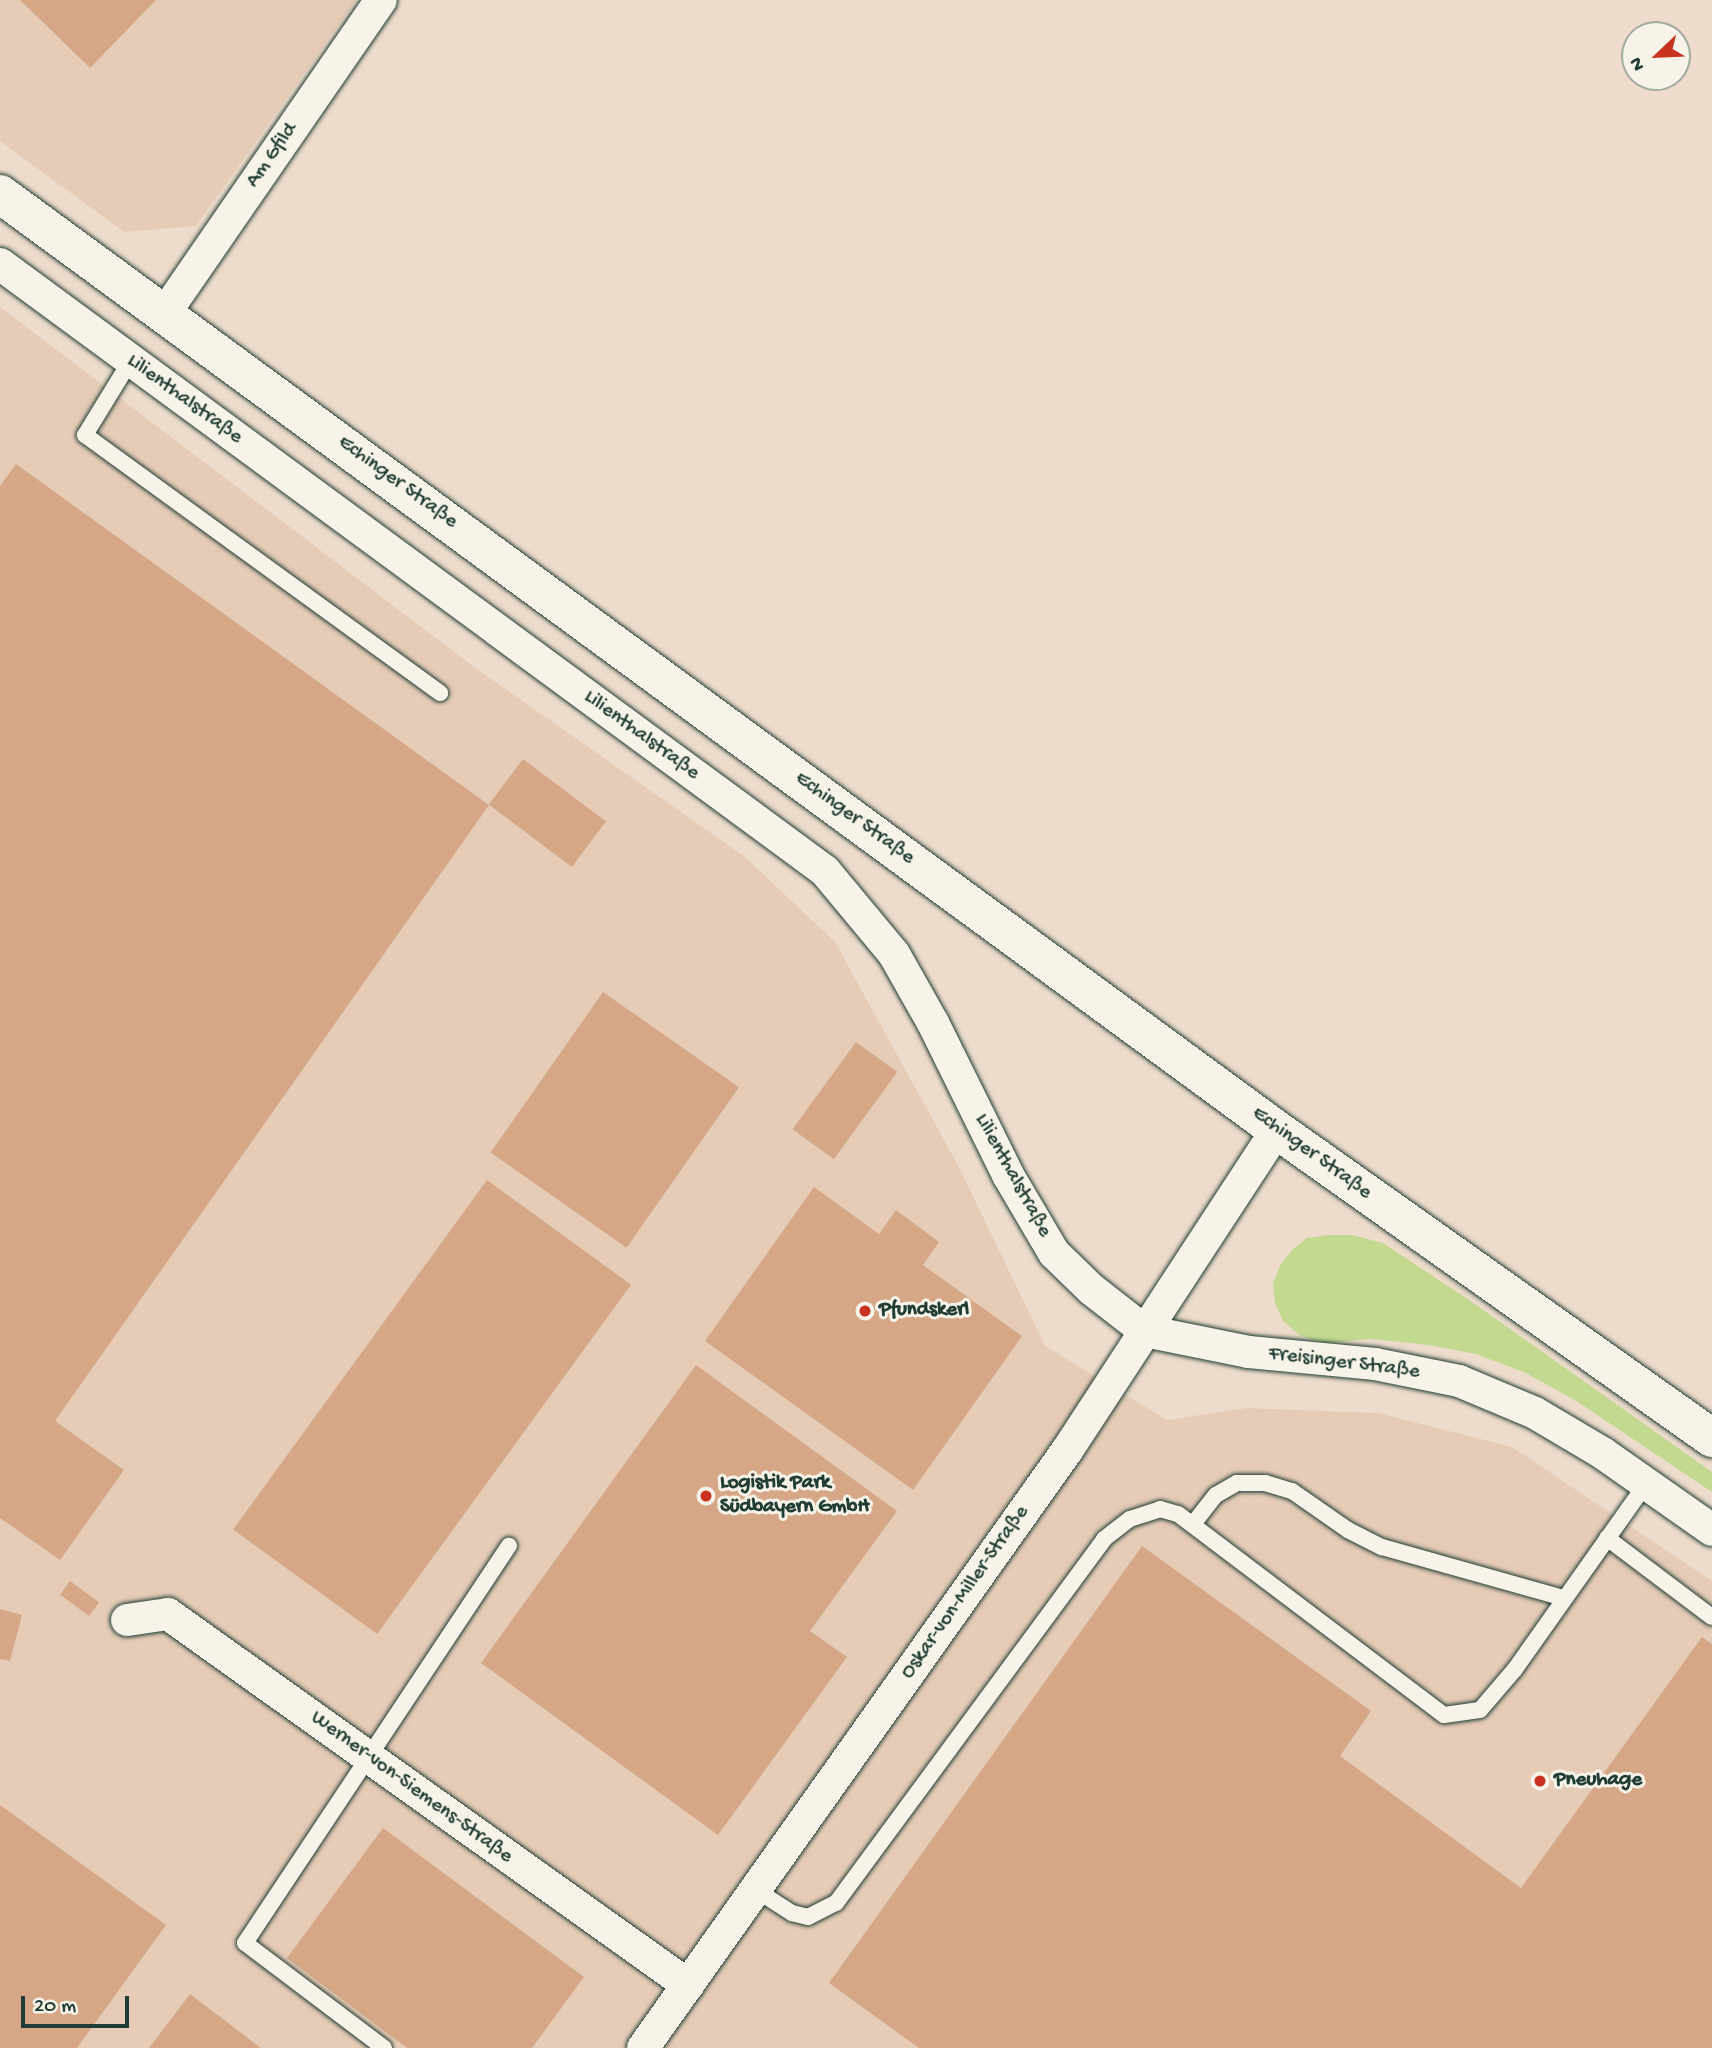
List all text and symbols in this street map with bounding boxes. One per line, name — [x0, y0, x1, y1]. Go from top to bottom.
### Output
north arrow — [1621, 21, 1691, 91]
text: N — [1625, 53, 1651, 74]
street label: Am Gfild — [242, 119, 304, 193]
street label: Lilienthalstraße — [121, 349, 247, 451]
street label: Echinger Straße — [332, 431, 462, 535]
street label: Lilienthalstraße — [578, 685, 704, 787]
street label: Echinger Straße — [789, 767, 919, 871]
street label: Echinger Straße — [1246, 1102, 1376, 1206]
street label: Lilienthalstraße — [968, 1110, 1056, 1242]
place label: Pfundskerl — [879, 1298, 969, 1324]
marker: Pfundskerl — [857, 1303, 873, 1319]
street label: Freisinger Straße — [1267, 1342, 1421, 1386]
place label: Logistik Park Südbayern GmbH — [720, 1471, 869, 1521]
marker: Logistik Park Südbayern GmbH — [698, 1488, 714, 1504]
street label: Oskar-von-Miller-Straße — [896, 1501, 1036, 1685]
street label: Werner-von-Siemens-Straße — [305, 1706, 517, 1870]
place label: Pneuhage — [1554, 1768, 1642, 1794]
marker: Pneuhage — [1532, 1773, 1548, 1789]
scale bar — [24, 1982, 133, 2026]
text: 20 m — [34, 1995, 76, 2020]

